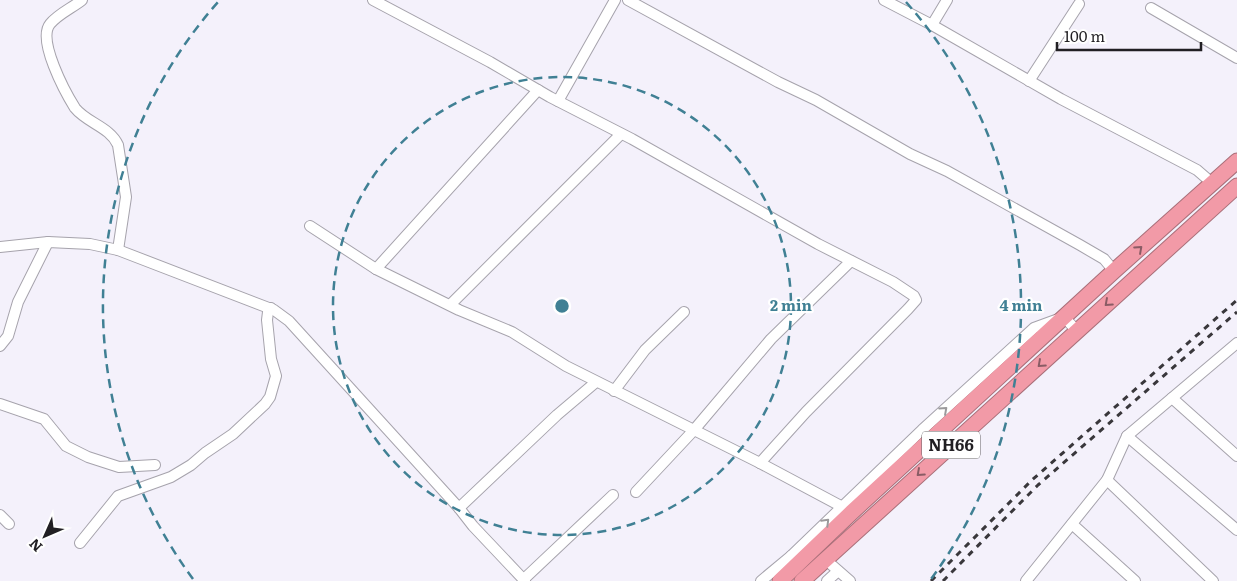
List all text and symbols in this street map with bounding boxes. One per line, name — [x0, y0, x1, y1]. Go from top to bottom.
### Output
scale bar — [1057, 20, 1201, 52]
text: 100 m — [1064, 24, 1105, 47]
one-way arrow — [1133, 246, 1142, 255]
text: 2 min — [770, 293, 813, 316]
text: 4 min — [1000, 293, 1043, 316]
centre of rings — [553, 297, 571, 315]
one-way arrow — [1104, 298, 1113, 307]
one-way arrow — [1037, 358, 1046, 367]
one-way arrow — [938, 407, 947, 416]
road number: NH66 — [922, 432, 980, 458]
one-way arrow — [917, 467, 926, 476]
north arrow — [20, 511, 70, 561]
one-way arrow — [820, 519, 829, 528]
text: N — [24, 534, 46, 557]

